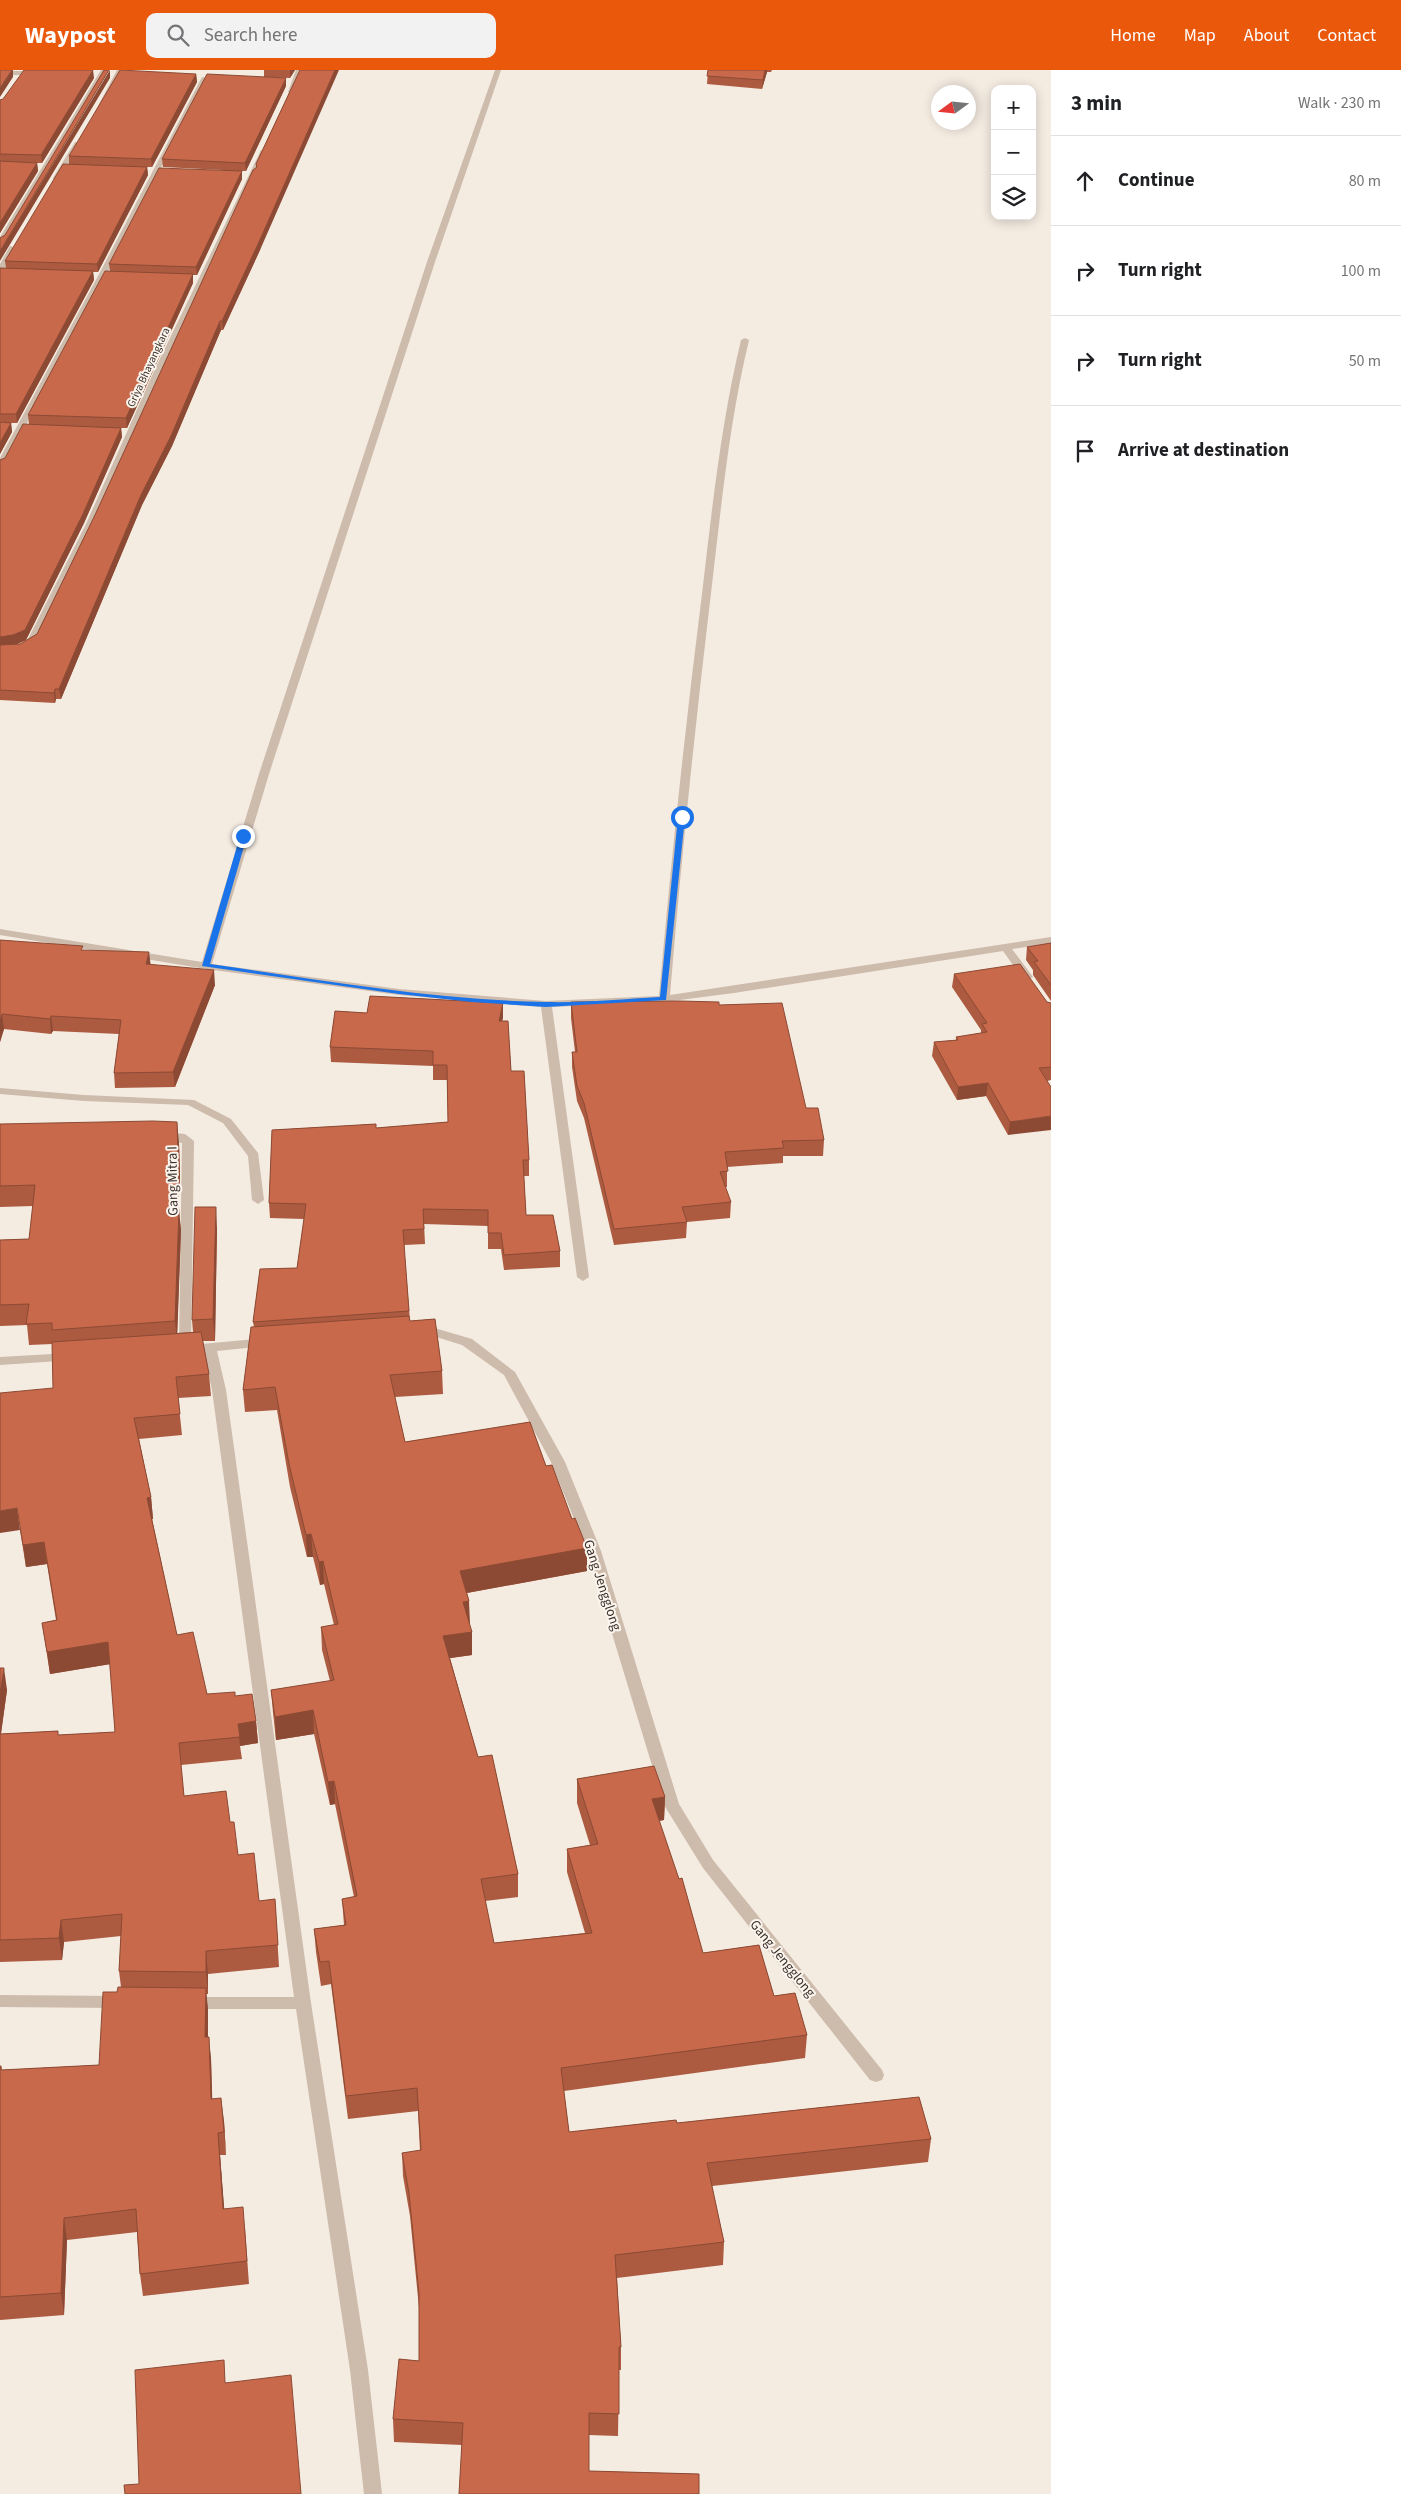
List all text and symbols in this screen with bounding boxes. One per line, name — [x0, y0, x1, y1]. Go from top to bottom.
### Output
search box — [146, 13, 496, 58]
text: Waypost — [25, 18, 116, 53]
icon: search — [164, 21, 192, 49]
text: Search here — [204, 22, 297, 49]
text: Home — [1110, 23, 1156, 48]
text: Map — [1184, 23, 1216, 48]
text: About — [1244, 23, 1289, 48]
text: Contact — [1317, 23, 1376, 48]
north arrow — [931, 85, 976, 130]
map controls — [991, 85, 1036, 220]
button: + — [991, 85, 1036, 130]
text: 3 min — [1071, 88, 1122, 118]
text: Walk · 230 m — [1298, 92, 1381, 114]
button: − — [991, 130, 1036, 175]
icon: ahead — [1071, 167, 1099, 195]
text: Continue — [1118, 167, 1195, 194]
text: 80 m — [1349, 170, 1381, 192]
button: layers — [991, 175, 1036, 220]
icon: right — [1071, 257, 1099, 285]
text: Turn right — [1118, 257, 1202, 284]
text: 100 m — [1341, 260, 1381, 282]
street label: Griya Bhayangkara — [123, 325, 173, 409]
icon: right — [1071, 347, 1099, 375]
text: Turn right — [1118, 347, 1202, 374]
text: 50 m — [1349, 350, 1381, 372]
icon: arrive — [1071, 437, 1099, 465]
text: Arrive at destination — [1118, 437, 1289, 464]
route start — [671, 806, 694, 829]
route end — [232, 825, 255, 848]
street label: Gang Mitra I — [162, 1146, 184, 1216]
street label: Gang Jengglong — [578, 1537, 626, 1633]
street label: Gang Jengglong — [745, 1916, 820, 2002]

